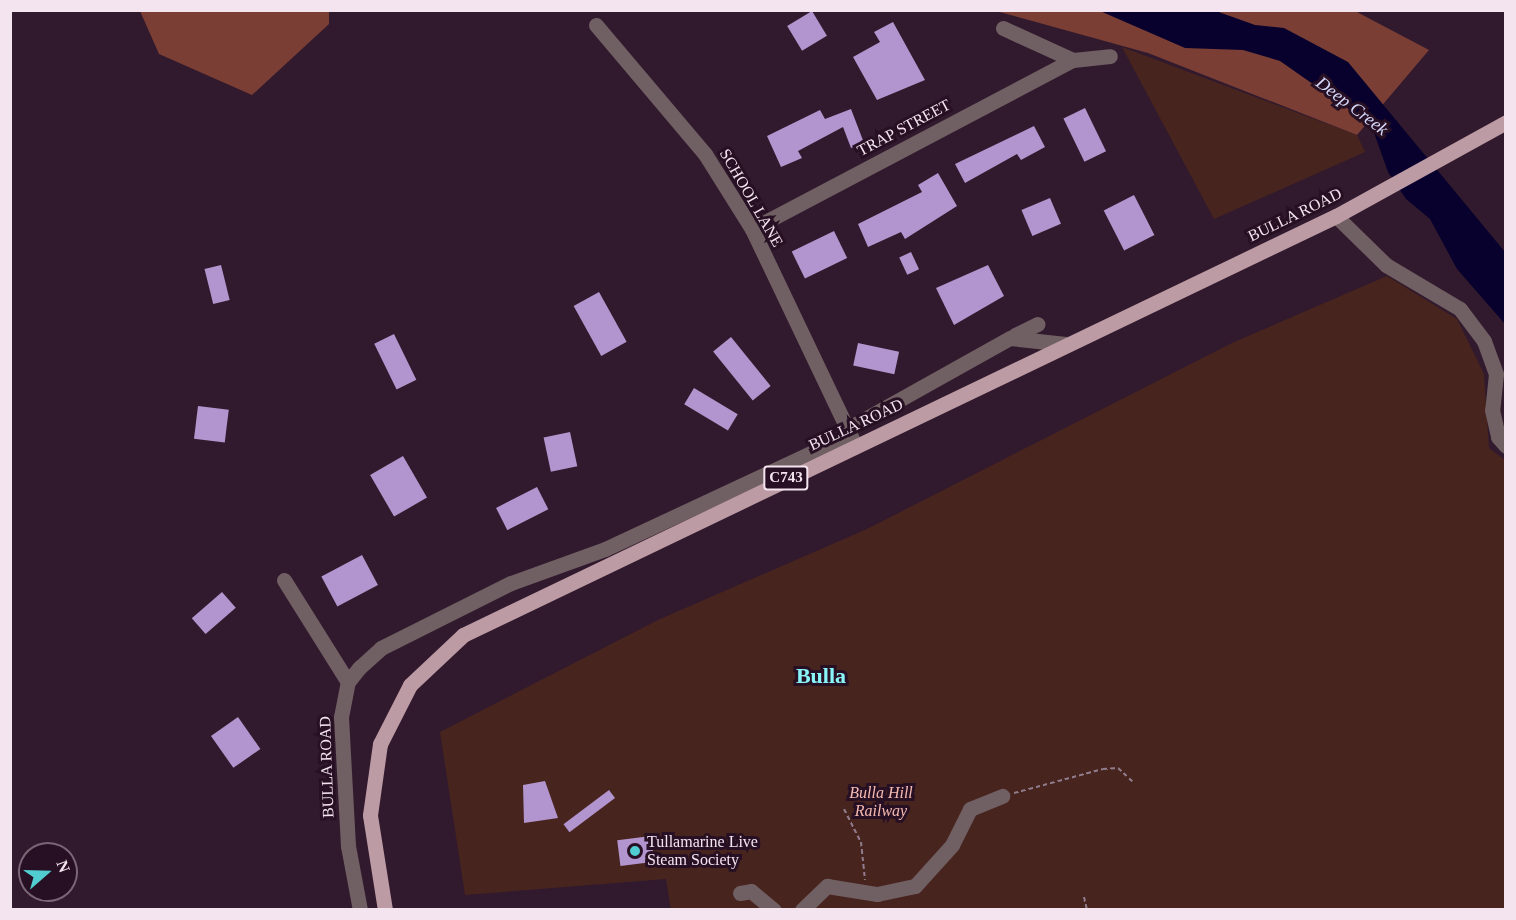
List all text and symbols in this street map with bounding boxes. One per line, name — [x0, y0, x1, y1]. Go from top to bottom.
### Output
water label: Deep Creek — [1312, 72, 1392, 140]
street label: TRAP STREET — [854, 95, 954, 161]
street label: SCHOOL LANE — [715, 145, 787, 251]
street label: BULLA ROAD — [1245, 184, 1345, 246]
street label: BULLA ROAD — [805, 395, 907, 455]
road number: C743 — [762, 466, 810, 490]
district label: Bulla — [796, 663, 846, 689]
street label: BULLA ROAD — [316, 715, 338, 819]
park label: Bulla Hill Railway — [849, 783, 913, 821]
place label: Tullamarine Live Steam Society — [647, 832, 758, 870]
north arrow — [18, 842, 78, 902]
marker: Tullamarine Live Steam Society — [628, 844, 642, 858]
text: N — [54, 858, 73, 875]

